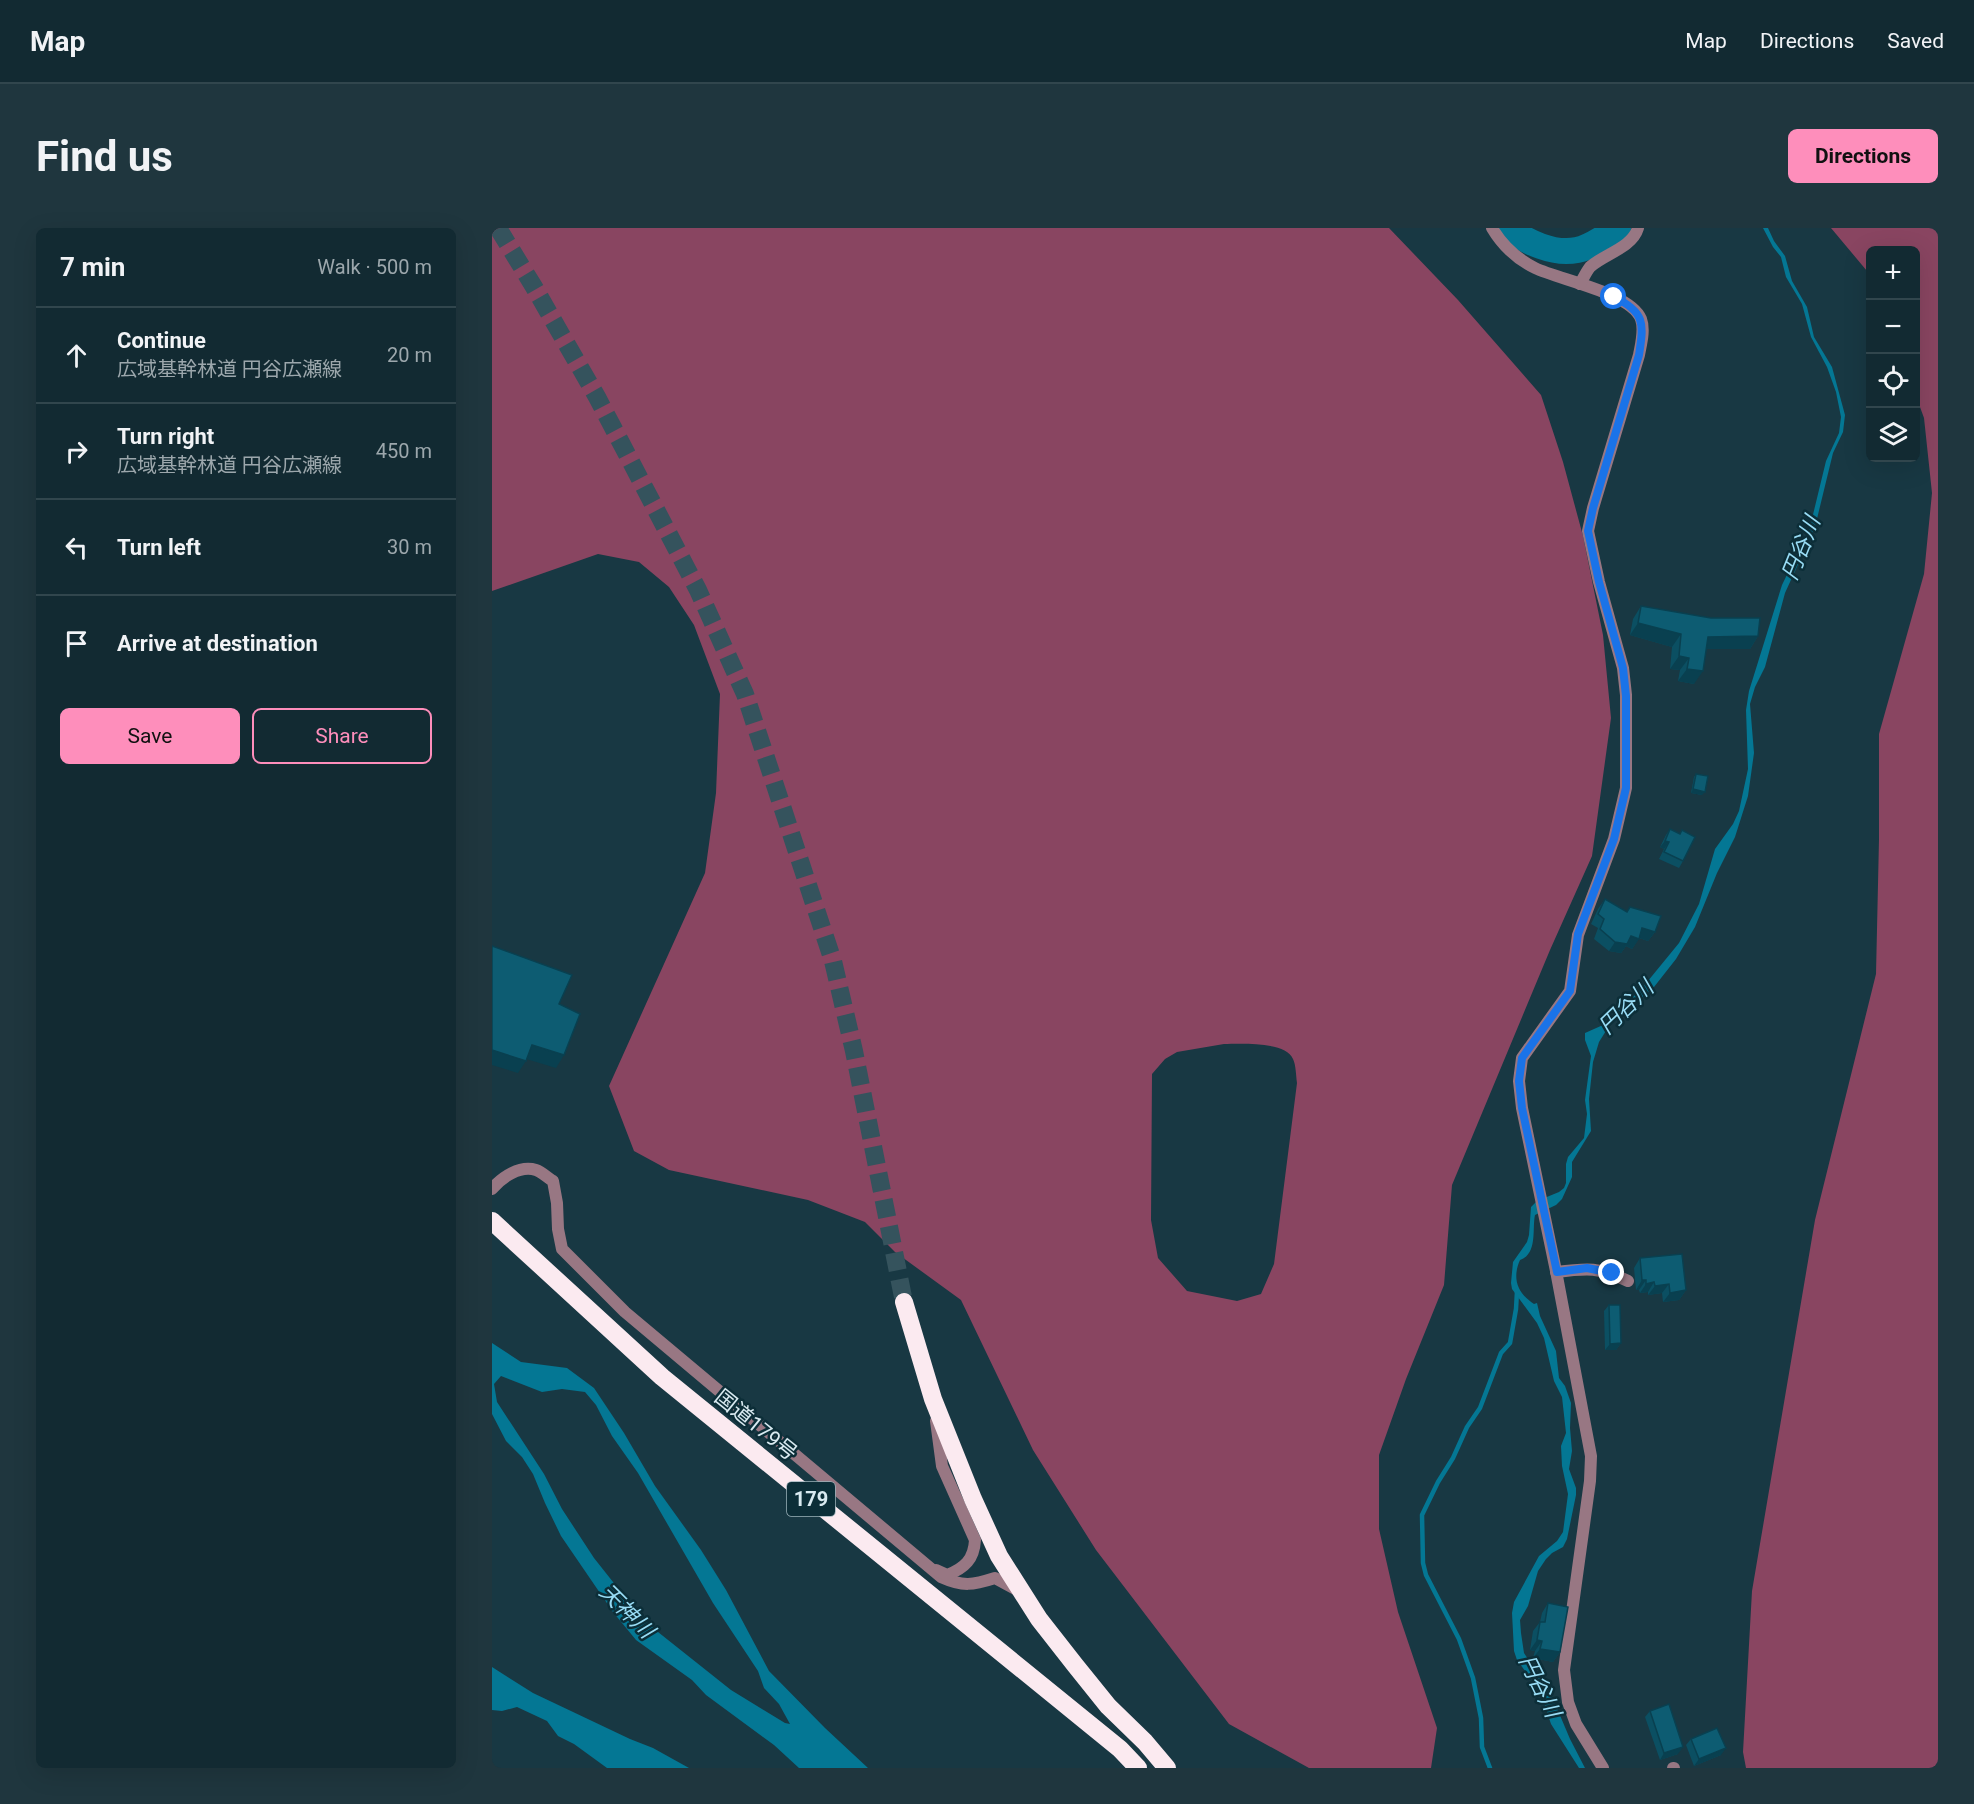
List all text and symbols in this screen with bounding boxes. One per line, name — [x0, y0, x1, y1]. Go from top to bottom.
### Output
text: Map — [30, 25, 85, 58]
text: Map — [1685, 29, 1727, 53]
text: Directions — [1760, 29, 1854, 53]
text: Saved — [1887, 29, 1944, 53]
button: Directions — [1788, 129, 1938, 183]
text: Find us — [36, 132, 173, 181]
map controls — [1866, 246, 1920, 462]
button: + — [1866, 246, 1920, 300]
text: 7 min — [60, 252, 125, 282]
text: Walk · 500 m — [317, 255, 432, 279]
route start — [1600, 283, 1626, 309]
button: − — [1866, 300, 1920, 354]
text: Continue — [117, 328, 206, 353]
icon: ahead — [60, 339, 93, 372]
text: 20 m — [387, 343, 432, 367]
button: locate — [1866, 354, 1920, 408]
text: 広域基幹林道 円谷広瀬線 — [117, 357, 342, 381]
button: layers — [1866, 408, 1920, 462]
text: Turn right — [117, 424, 214, 449]
icon: right — [60, 435, 93, 468]
text: 450 m — [376, 439, 432, 463]
text: 広域基幹林道 円谷広瀬線 — [117, 453, 342, 477]
water label: 円谷川 — [1777, 511, 1826, 583]
icon: left — [60, 531, 93, 564]
text: Turn left — [117, 535, 201, 560]
text: 30 m — [387, 535, 432, 559]
icon: arrive — [60, 627, 93, 660]
text: Arrive at destination — [117, 631, 318, 656]
button: Save — [60, 708, 240, 764]
button: Share — [252, 708, 432, 764]
water label: 円谷川 — [1594, 974, 1660, 1039]
route end — [1598, 1259, 1624, 1285]
street label: 国道179号 — [710, 1385, 802, 1465]
road number: 179 — [787, 1482, 835, 1516]
water label: 天神川 — [595, 1579, 661, 1645]
water label: 円谷川 — [1514, 1651, 1567, 1723]

